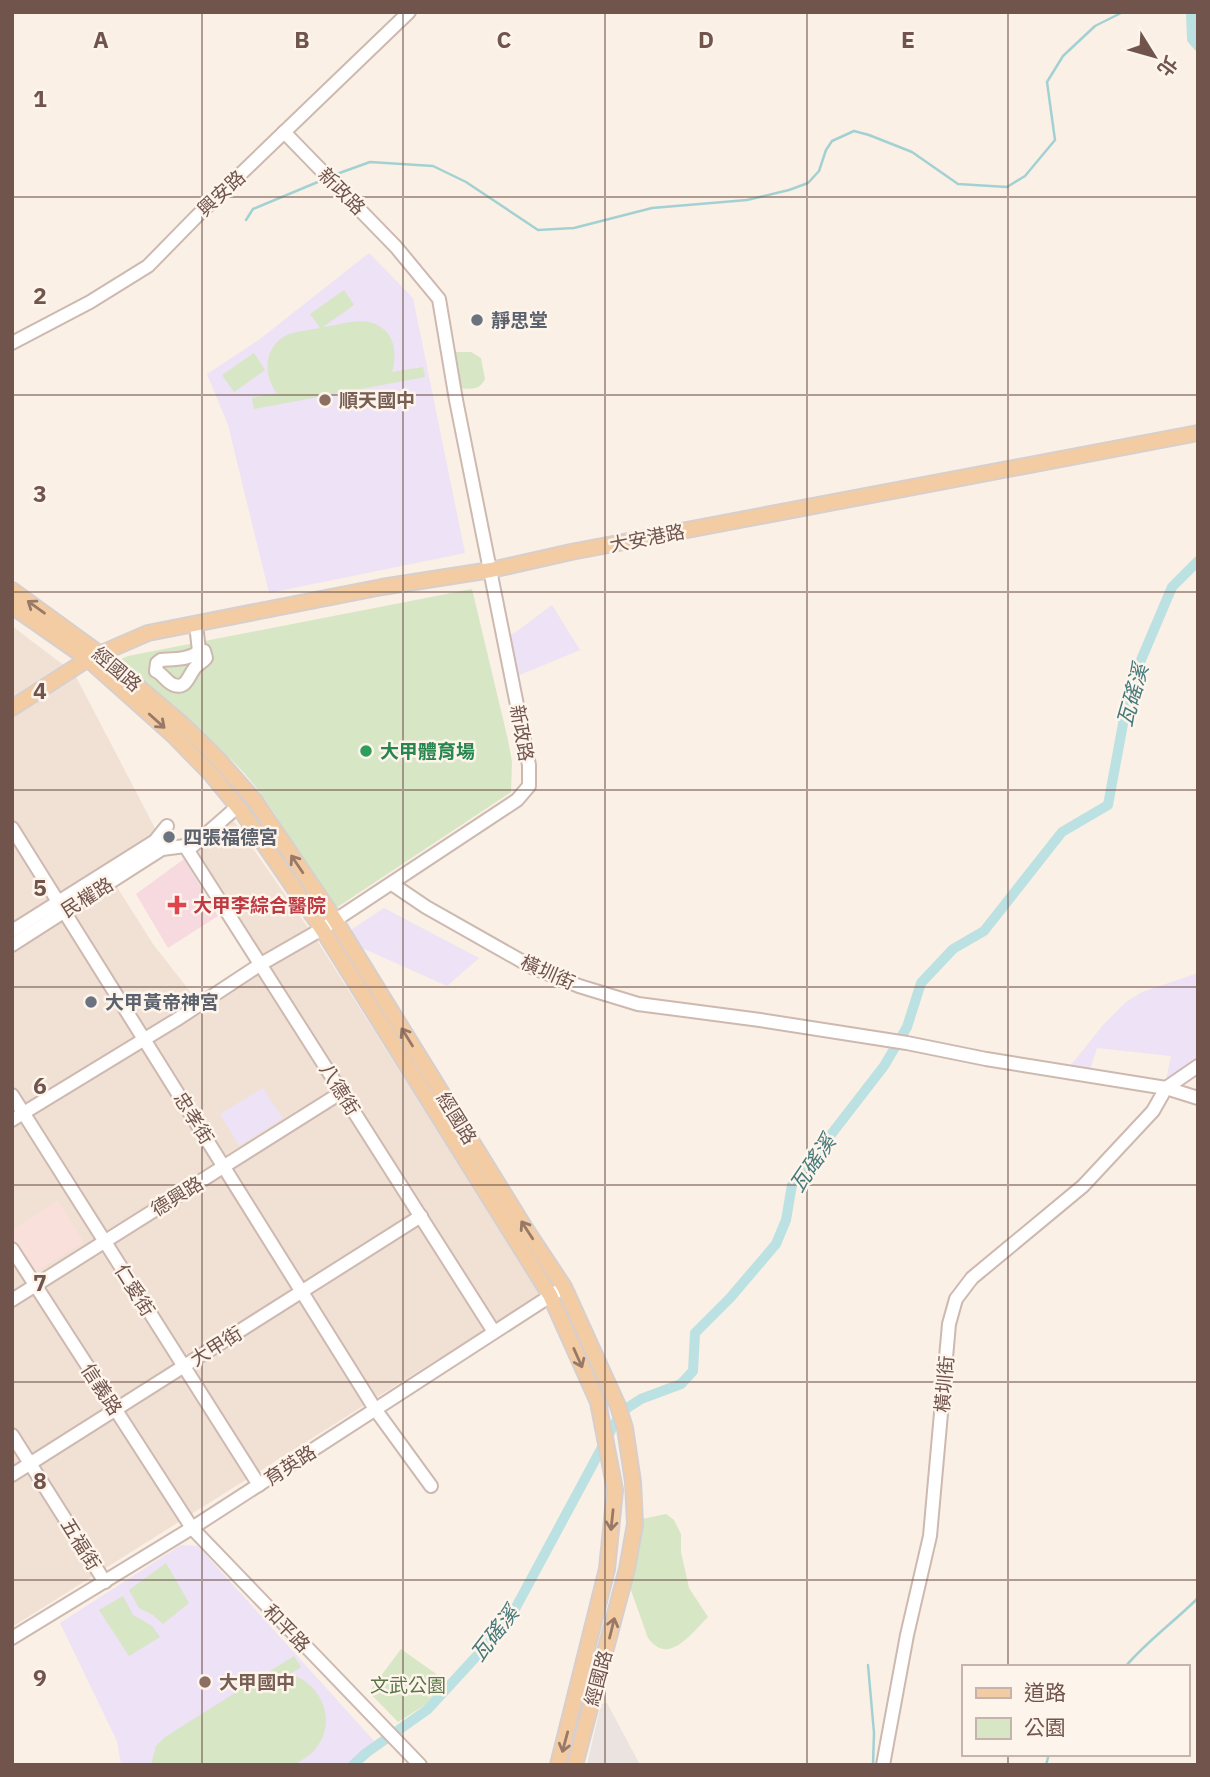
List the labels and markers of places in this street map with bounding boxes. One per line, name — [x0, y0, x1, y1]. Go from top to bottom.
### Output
place label: 靜思堂 — [491, 308, 548, 332]
marker: 靜思堂 — [469, 312, 485, 328]
place label: 順天國中 — [339, 388, 415, 412]
marker: 順天國中 — [317, 392, 333, 408]
place label: 大甲體育場 — [380, 739, 475, 763]
marker: 大甲體育場 — [358, 743, 374, 759]
place label: 四張福德宮 — [183, 825, 278, 849]
marker: 四張福德宮 — [161, 829, 177, 845]
place label: 大甲李綜合醫院 — [193, 893, 326, 917]
marker: 大甲李綜合醫院 — [167, 895, 187, 915]
place label: 大甲黃帝神宮 — [105, 990, 219, 1014]
marker: 大甲黃帝神宮 — [83, 994, 99, 1010]
place label: 大甲國中 — [219, 1670, 295, 1694]
marker: 大甲國中 — [197, 1674, 213, 1690]

